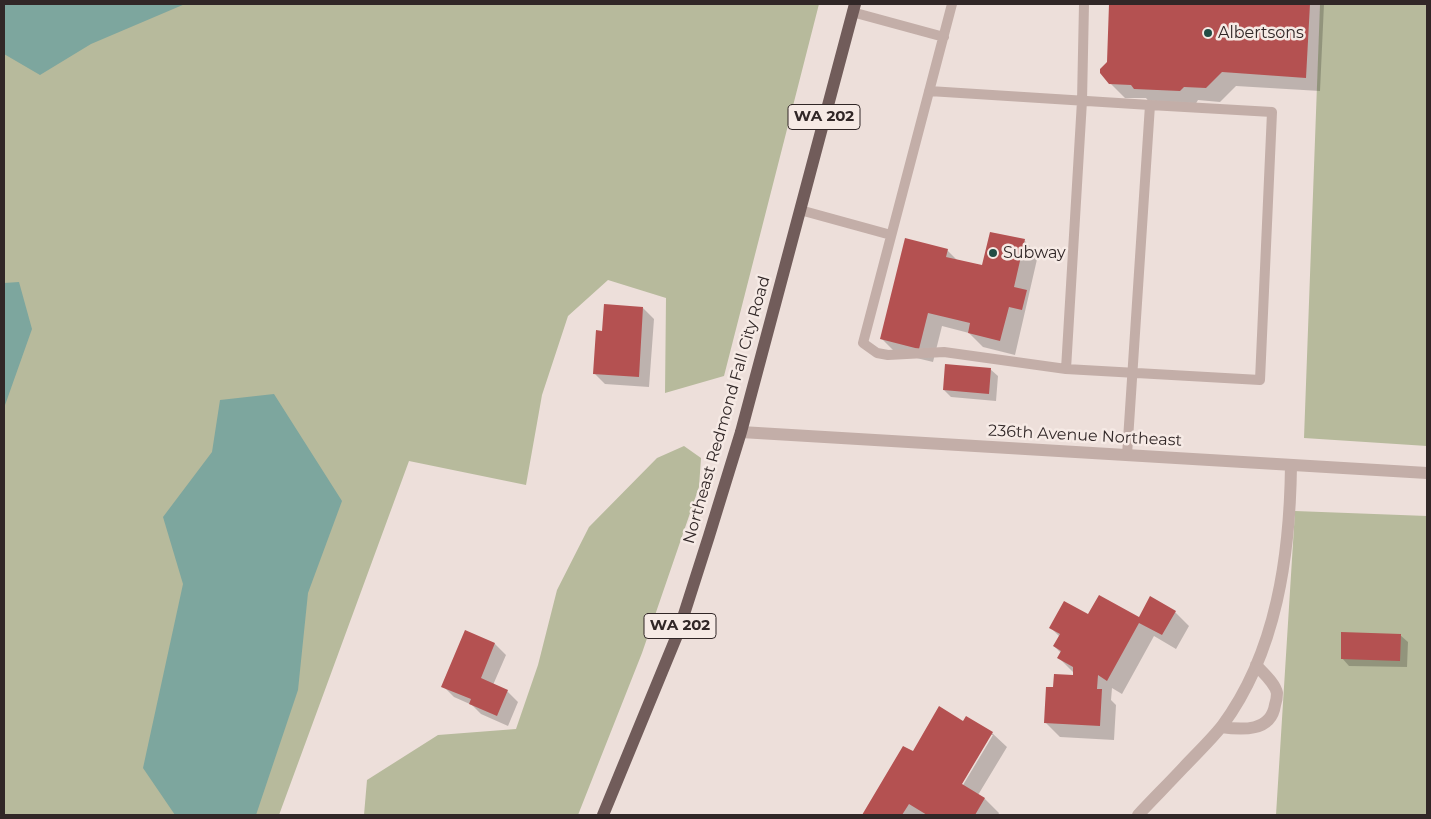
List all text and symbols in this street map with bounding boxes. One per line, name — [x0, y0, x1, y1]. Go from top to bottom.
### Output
place label: Albertsons — [1218, 23, 1304, 43]
marker: Albertsons — [1202, 27, 1214, 39]
road number: WA 202 — [788, 104, 860, 130]
place label: Subway — [1003, 243, 1066, 263]
marker: Subway — [987, 247, 999, 259]
street label: Northeast Redmond Fall City Road — [680, 274, 774, 546]
street label: 236th Avenue Northeast — [988, 421, 1182, 451]
road number: WA 202 — [644, 614, 716, 638]

